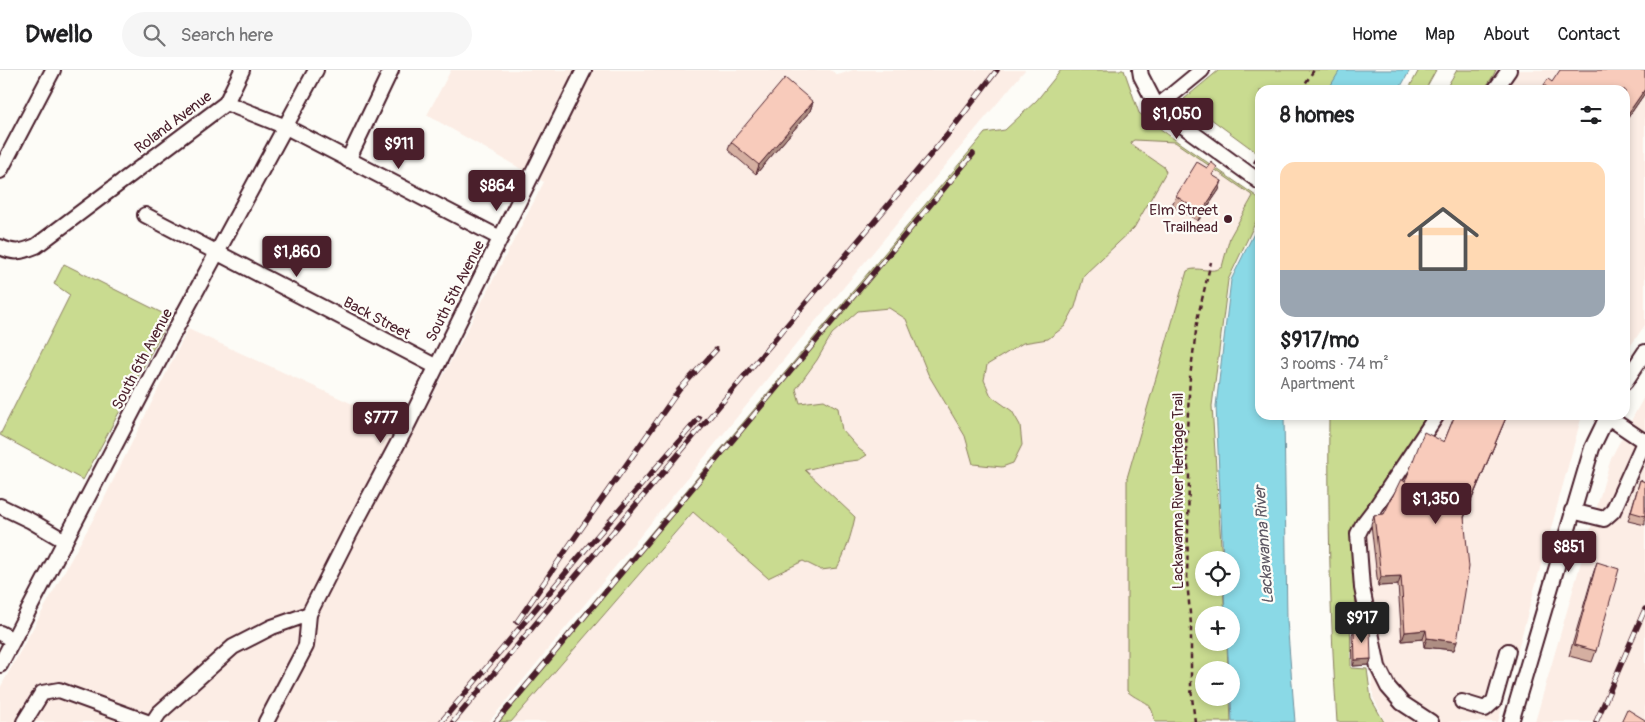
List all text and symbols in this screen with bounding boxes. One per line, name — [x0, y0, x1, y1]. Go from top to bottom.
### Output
search box — [122, 12, 472, 57]
text: Dwello — [25, 20, 92, 49]
icon: search — [140, 21, 168, 49]
text: Search here — [180, 23, 273, 47]
text: Home — [1352, 23, 1397, 46]
text: Map — [1425, 23, 1455, 46]
text: About — [1483, 23, 1529, 46]
text: Contact — [1557, 23, 1620, 46]
street label: Roland Avenue — [131, 87, 216, 158]
pin: $1,050 — [1136, 98, 1218, 140]
icon: filters — [1577, 101, 1605, 129]
text: 8 homes — [1280, 102, 1354, 129]
text: $1,050 — [1152, 104, 1202, 124]
pin: $911 — [369, 128, 429, 170]
text: $911 — [384, 134, 414, 154]
pin: $864 — [467, 170, 527, 212]
text: $864 — [479, 176, 515, 196]
icon: home — [1398, 194, 1488, 284]
place label: Elm Street Trailhead — [1149, 201, 1219, 237]
marker: Elm Street Trailhead — [1222, 213, 1234, 225]
pin: $1,860 — [256, 236, 338, 278]
street label: South 5th Avenue — [422, 237, 489, 345]
text: $1,860 — [273, 242, 321, 262]
street label: Back Street — [340, 293, 414, 344]
street label: South 6th Avenue — [108, 305, 177, 413]
text: $917/mo — [1280, 327, 1359, 354]
text: 3 rooms · 74 m² — [1280, 354, 1389, 374]
text: Apartment — [1280, 374, 1355, 394]
street label: Lackawanna River Heritage Trail — [1169, 393, 1188, 589]
pin: $777 — [351, 402, 411, 444]
text: $777 — [364, 408, 398, 428]
pin: $1,350 — [1395, 482, 1477, 525]
water label: Lackawanna River — [1250, 483, 1278, 605]
text: $1,350 — [1412, 489, 1460, 509]
pin: $851 — [1539, 530, 1599, 573]
text: $851 — [1553, 537, 1585, 557]
map controls — [1195, 551, 1240, 706]
button: locate — [1195, 551, 1240, 596]
pin: $917 — [1332, 602, 1392, 644]
button: + — [1195, 606, 1240, 651]
text: $917 — [1346, 608, 1378, 628]
button: − — [1195, 661, 1240, 706]

